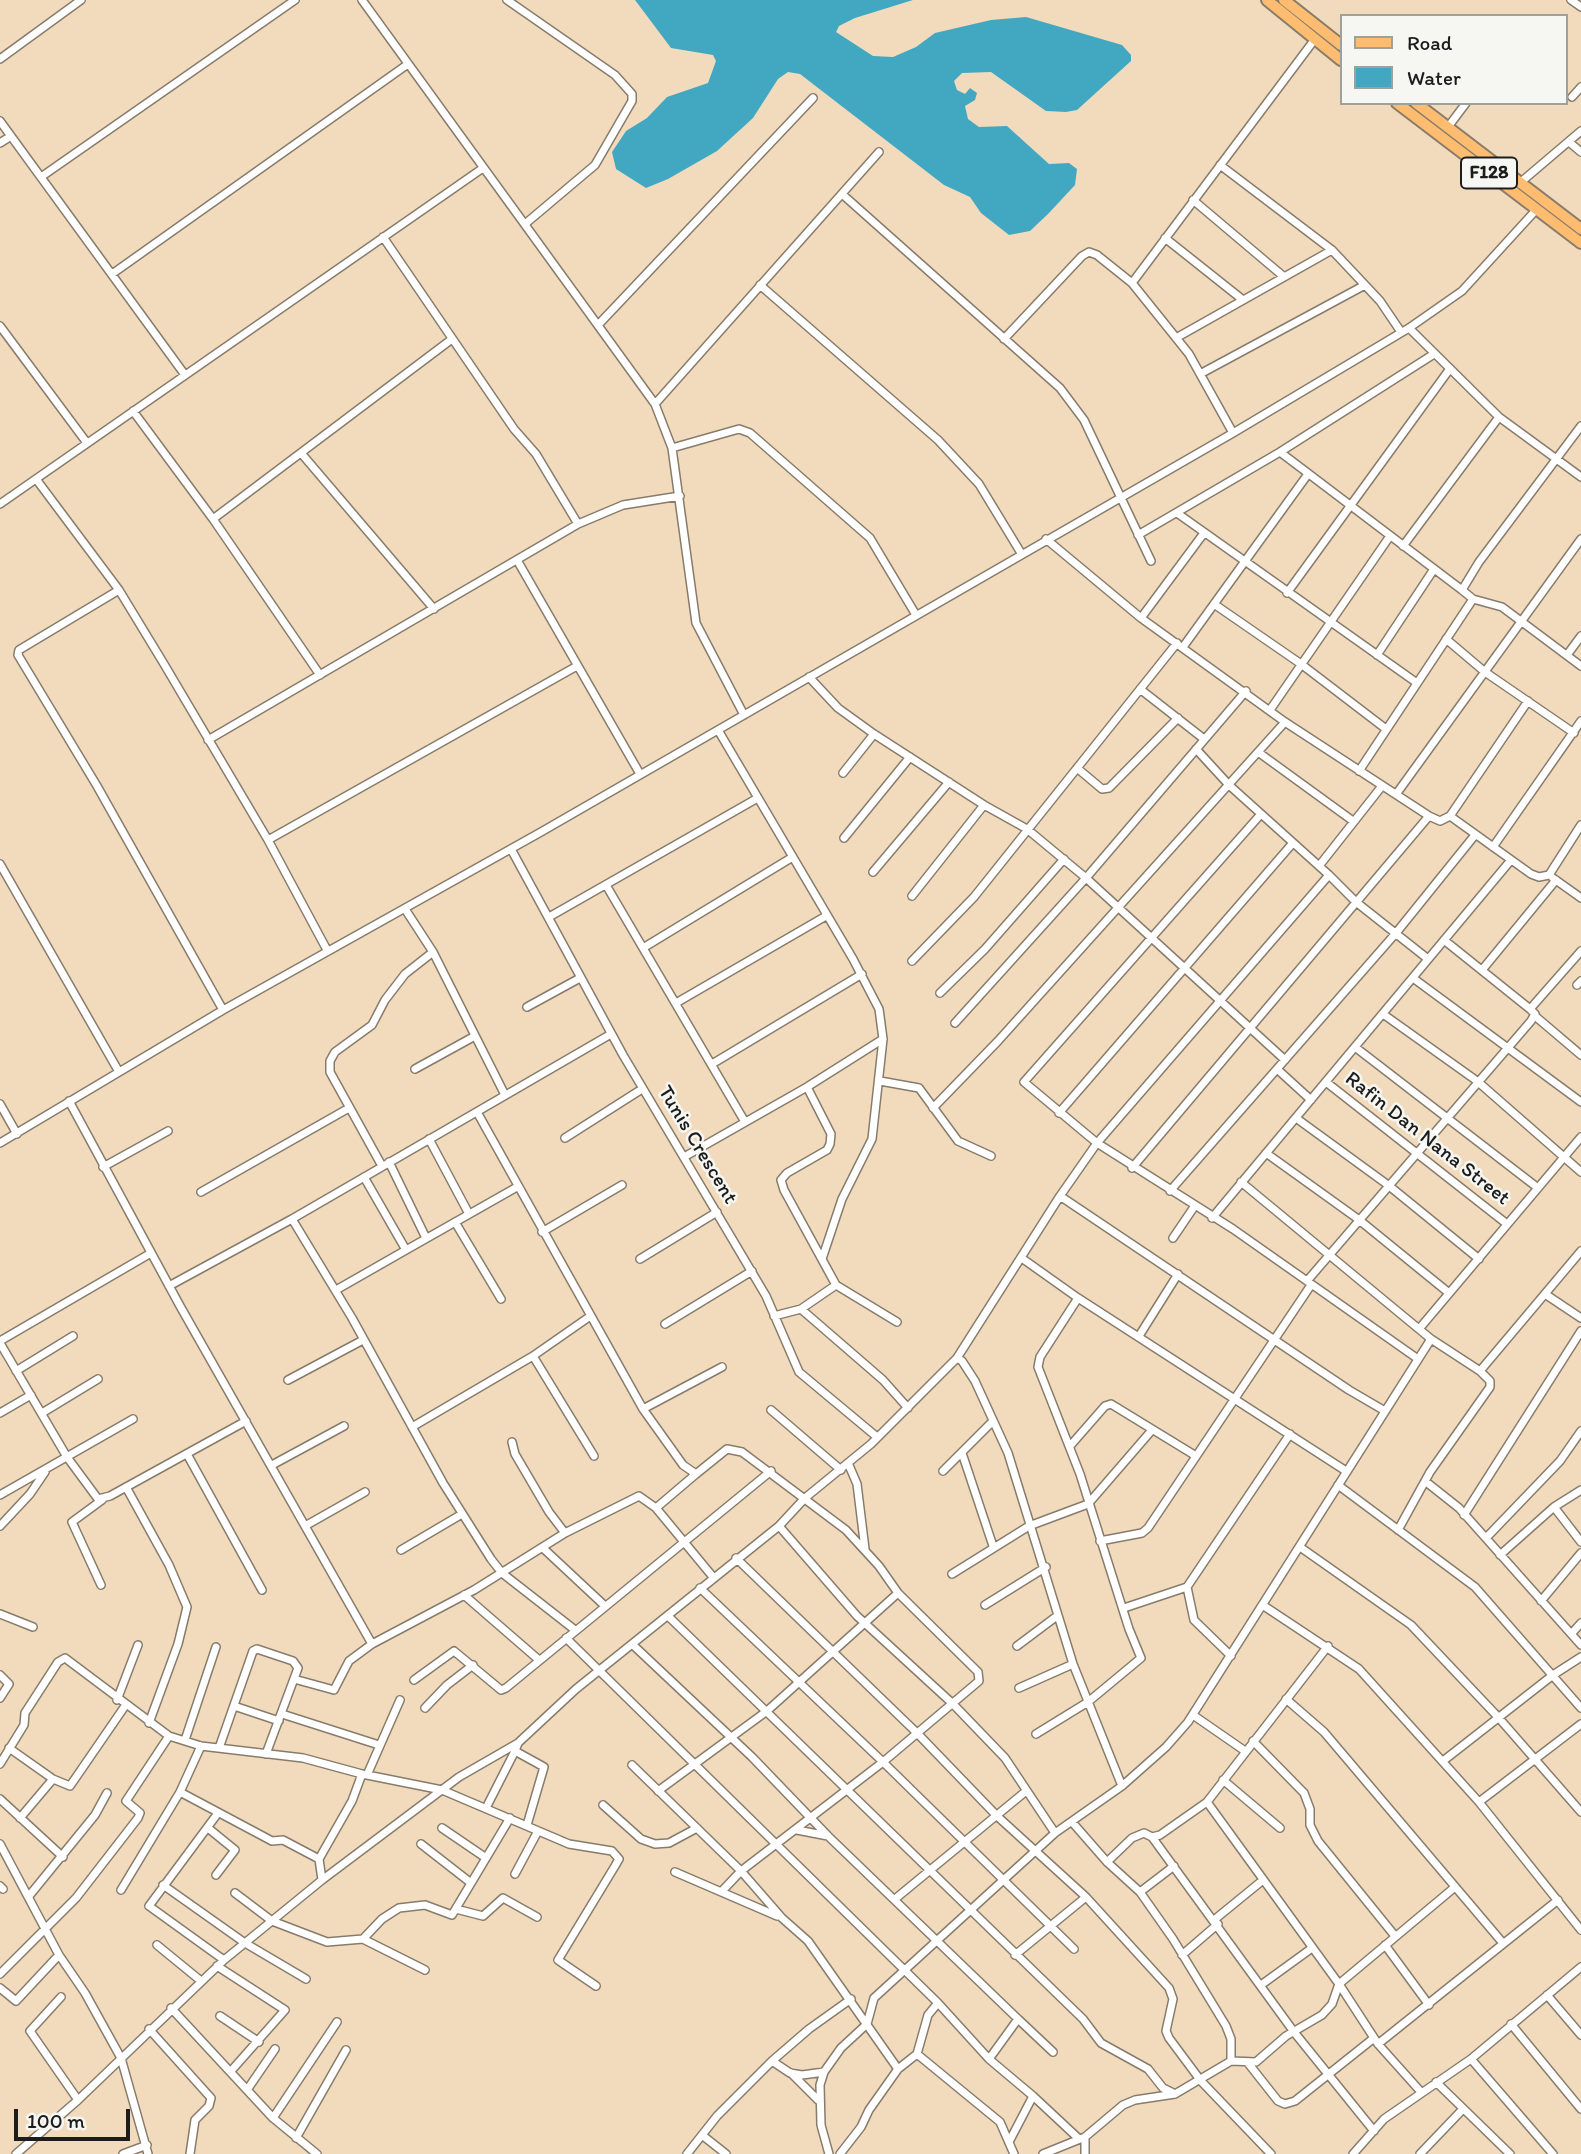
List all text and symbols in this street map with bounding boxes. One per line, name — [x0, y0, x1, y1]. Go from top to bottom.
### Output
legend — [1340, 14, 1567, 105]
text: Road — [1407, 30, 1452, 55]
text: Water — [1407, 65, 1461, 90]
road number: F128 — [1461, 158, 1517, 188]
street label: Rafin Dan Nana Street — [1339, 1067, 1515, 1211]
street label: Tunis Crescent — [652, 1081, 742, 1209]
scale bar — [18, 2094, 133, 2138]
text: 100 m — [27, 2108, 85, 2133]

